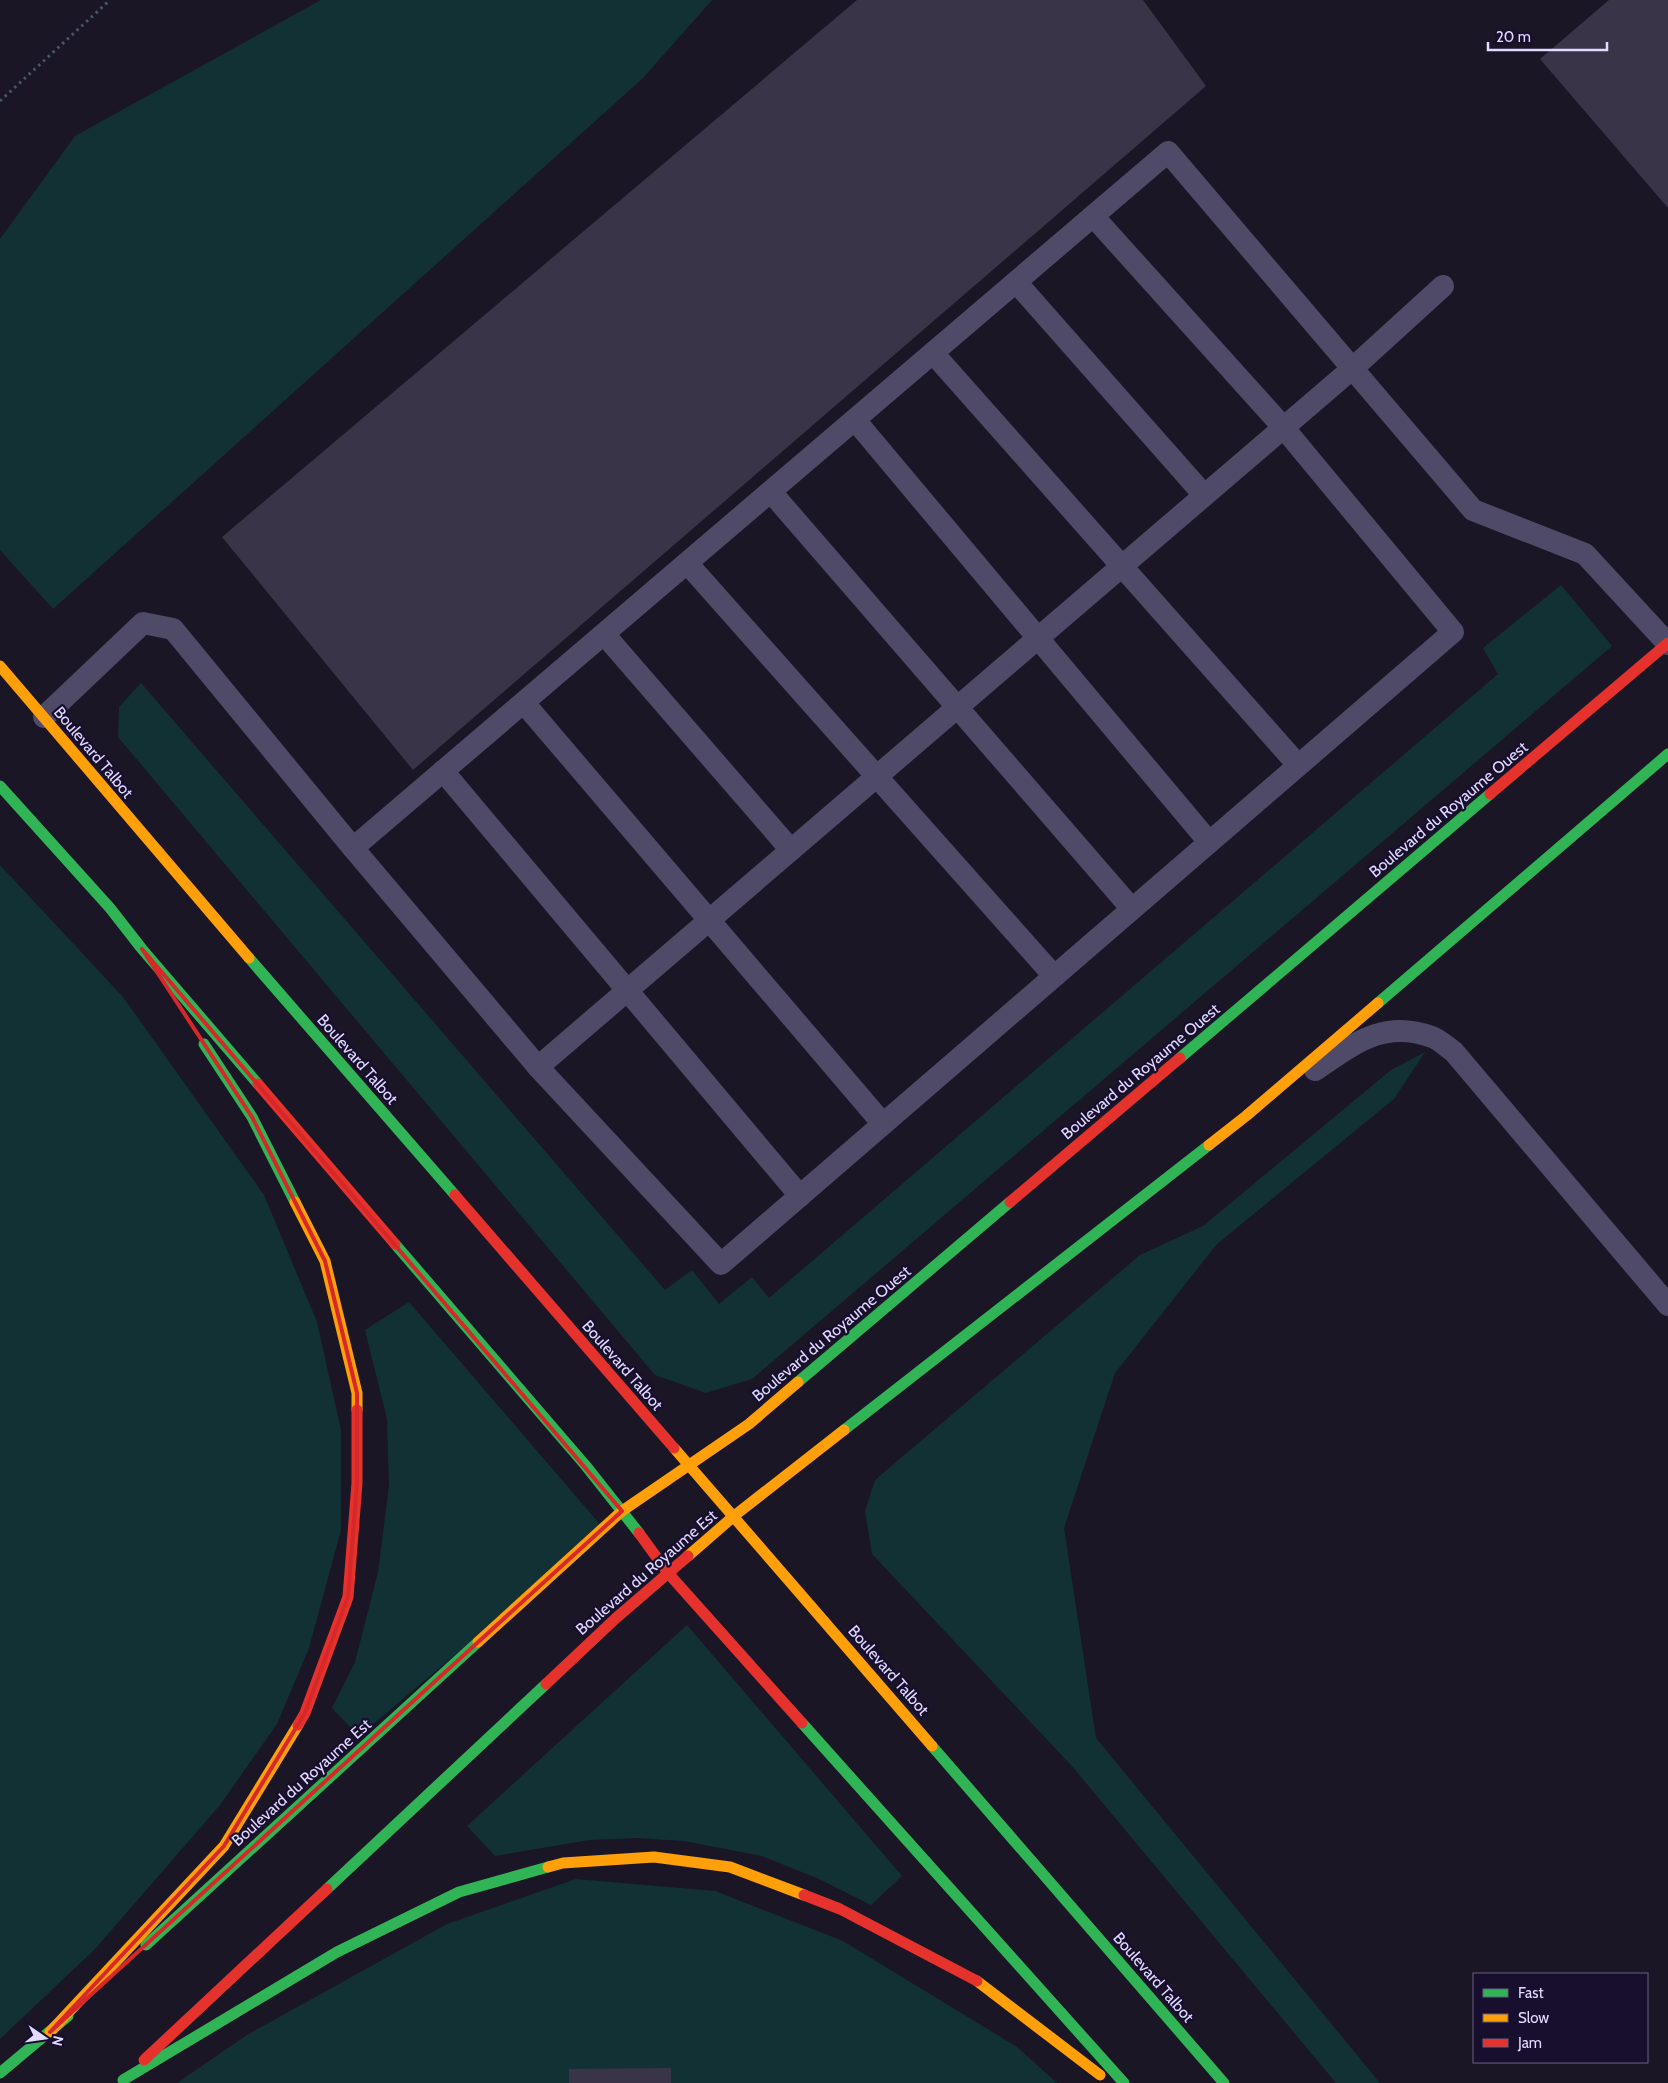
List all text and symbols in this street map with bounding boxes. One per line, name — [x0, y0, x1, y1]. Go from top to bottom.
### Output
scale bar — [1488, 20, 1607, 52]
text: 20 m — [1496, 28, 1531, 46]
street label: Boulevard Talbot — [50, 703, 138, 802]
street label: Boulevard du Royaume Ouest — [1365, 737, 1532, 881]
street label: Boulevard du Royaume Ouest — [1057, 999, 1224, 1143]
street label: Boulevard Talbot — [313, 1010, 402, 1109]
street label: Boulevard du Royaume Ouest — [748, 1261, 915, 1405]
street label: Boulevard Talbot — [578, 1316, 667, 1415]
street label: Boulevard du Royaume Est — [572, 1505, 721, 1639]
street label: Boulevard Talbot — [844, 1621, 933, 1720]
street label: Boulevard du Royaume Est — [228, 1714, 375, 1850]
street label: Boulevard Talbot — [1109, 1928, 1198, 2027]
legend — [1473, 1973, 1648, 2063]
text: Fast — [1518, 1984, 1543, 2002]
text: Slow — [1518, 2009, 1549, 2027]
north arrow — [20, 2013, 70, 2063]
text: N — [48, 2034, 68, 2048]
text: Jam — [1517, 2034, 1542, 2052]

